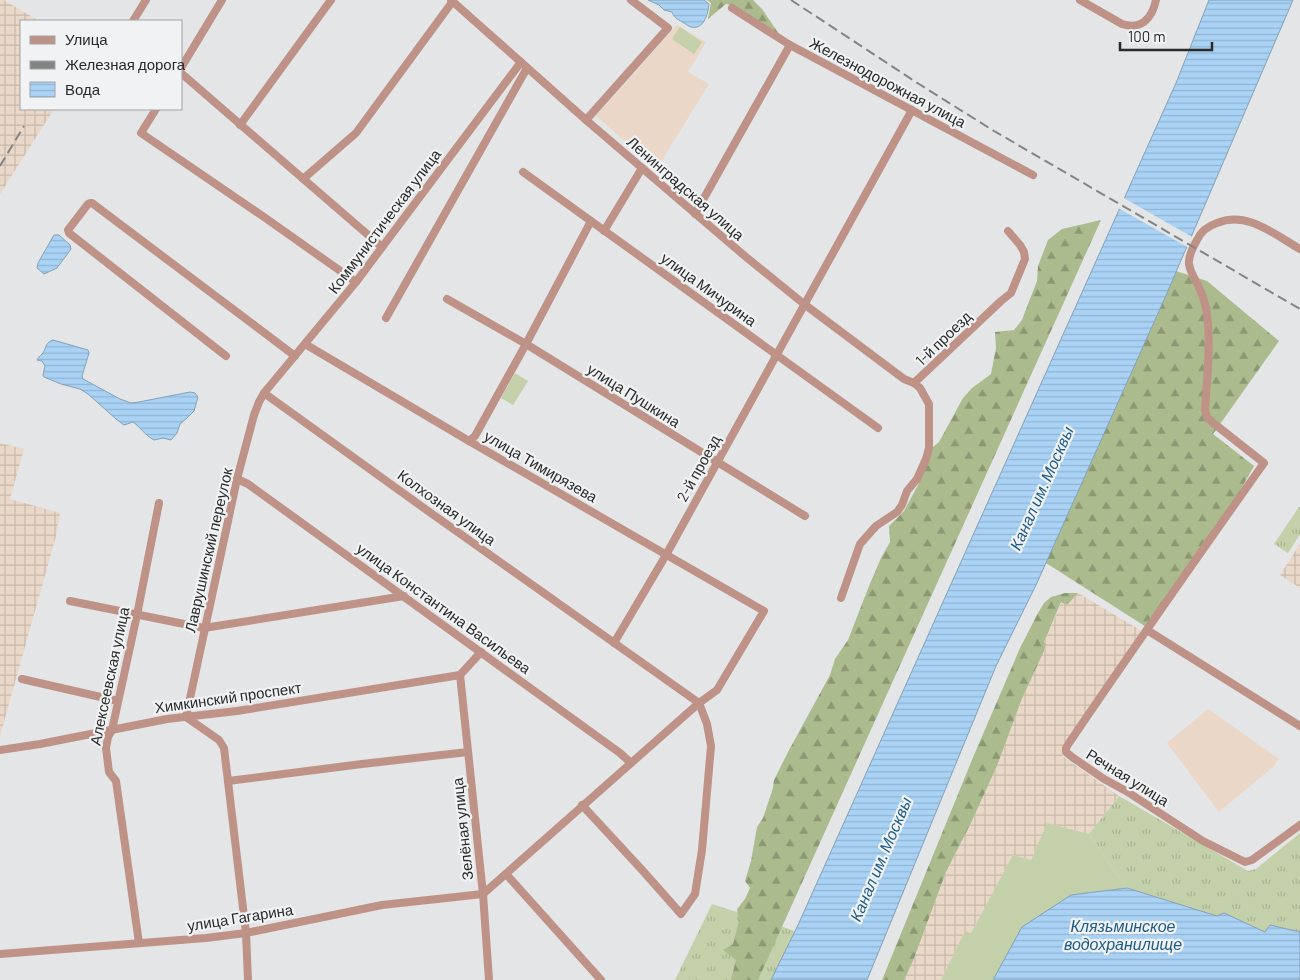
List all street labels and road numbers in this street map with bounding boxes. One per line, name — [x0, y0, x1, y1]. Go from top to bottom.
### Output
street label: Железнодорожная улица — [807, 33, 970, 131]
street label: Ленинградская улица — [624, 132, 749, 244]
street label: Коммунистическая улица — [324, 145, 445, 297]
street label: улица Мичурина — [658, 248, 761, 330]
street label: 1-й проезд — [911, 307, 975, 369]
street label: улица Пушкина — [584, 359, 684, 431]
street label: улица Тимирязева — [481, 426, 601, 506]
street label: 2-й проезд — [672, 431, 724, 504]
street label: Колхозная улица — [394, 465, 500, 549]
street label: Лаврушинский переулок — [180, 466, 236, 634]
street label: улица Константина Васильева — [354, 539, 535, 678]
street label: Алексеевская улица — [86, 605, 133, 747]
street label: Химкинский проспект — [153, 678, 303, 716]
street label: Речная улица — [1083, 744, 1173, 810]
street label: Зелёная улица — [448, 776, 476, 881]
street label: улица Гагарина — [186, 900, 295, 934]

